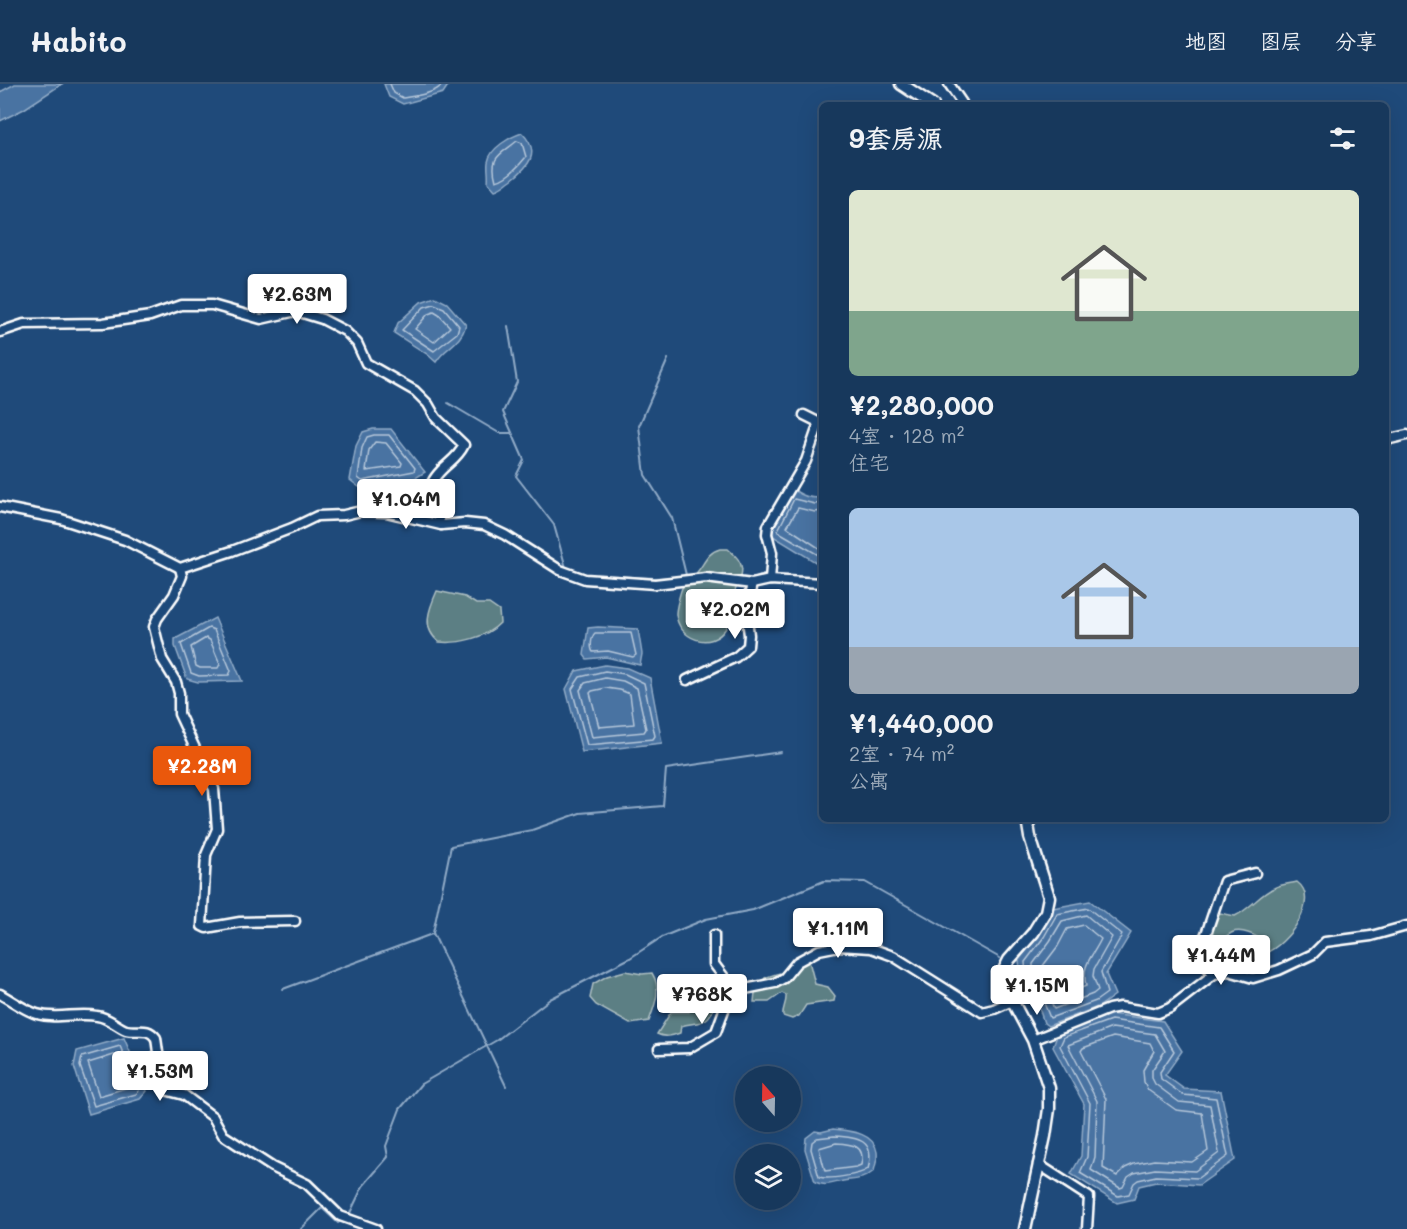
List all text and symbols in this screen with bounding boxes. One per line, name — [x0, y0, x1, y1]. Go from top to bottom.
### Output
text: Habito — [30, 23, 126, 59]
text: 地图 — [1185, 27, 1227, 54]
text: 图层 — [1260, 27, 1302, 54]
text: 分享 — [1335, 27, 1377, 54]
text: 9套房源 — [849, 121, 943, 155]
icon: filters — [1326, 122, 1359, 155]
icon: home — [1050, 229, 1158, 337]
pin: ¥2.63M — [248, 274, 346, 325]
text: ¥2.63M — [262, 280, 332, 306]
text: ¥2,280,000 — [849, 388, 994, 422]
text: 4室 · 128 m² — [849, 422, 964, 448]
text: 住宅 — [849, 449, 889, 475]
pin: ¥1.04M — [357, 479, 455, 530]
text: ¥1.04M — [371, 485, 441, 511]
icon: home — [1050, 547, 1158, 655]
pin: ¥2.02M — [686, 589, 784, 640]
text: ¥2.02M — [700, 595, 770, 621]
text: ¥1,440,000 — [849, 706, 993, 740]
text: 2室 · 74 m² — [849, 740, 954, 766]
pin: ¥2.28M — [153, 746, 251, 797]
text: ¥2.28M — [167, 752, 237, 778]
text: 公寓 — [849, 767, 889, 793]
pin: ¥1.11M — [789, 908, 887, 959]
text: ¥1.11M — [807, 914, 869, 940]
pin: ¥1.44M — [1172, 935, 1270, 986]
text: ¥1.44M — [1186, 941, 1256, 967]
pin: ¥1.15M — [988, 965, 1086, 1016]
text: ¥1.15M — [1005, 971, 1069, 997]
pin: ¥768K — [660, 974, 744, 1025]
text: ¥768K — [671, 980, 733, 1006]
pin: ¥1.53M — [111, 1051, 209, 1102]
text: ¥1.53M — [126, 1057, 194, 1083]
north arrow — [735, 1066, 801, 1132]
map controls — [735, 1066, 801, 1210]
button: layers — [735, 1144, 801, 1210]

